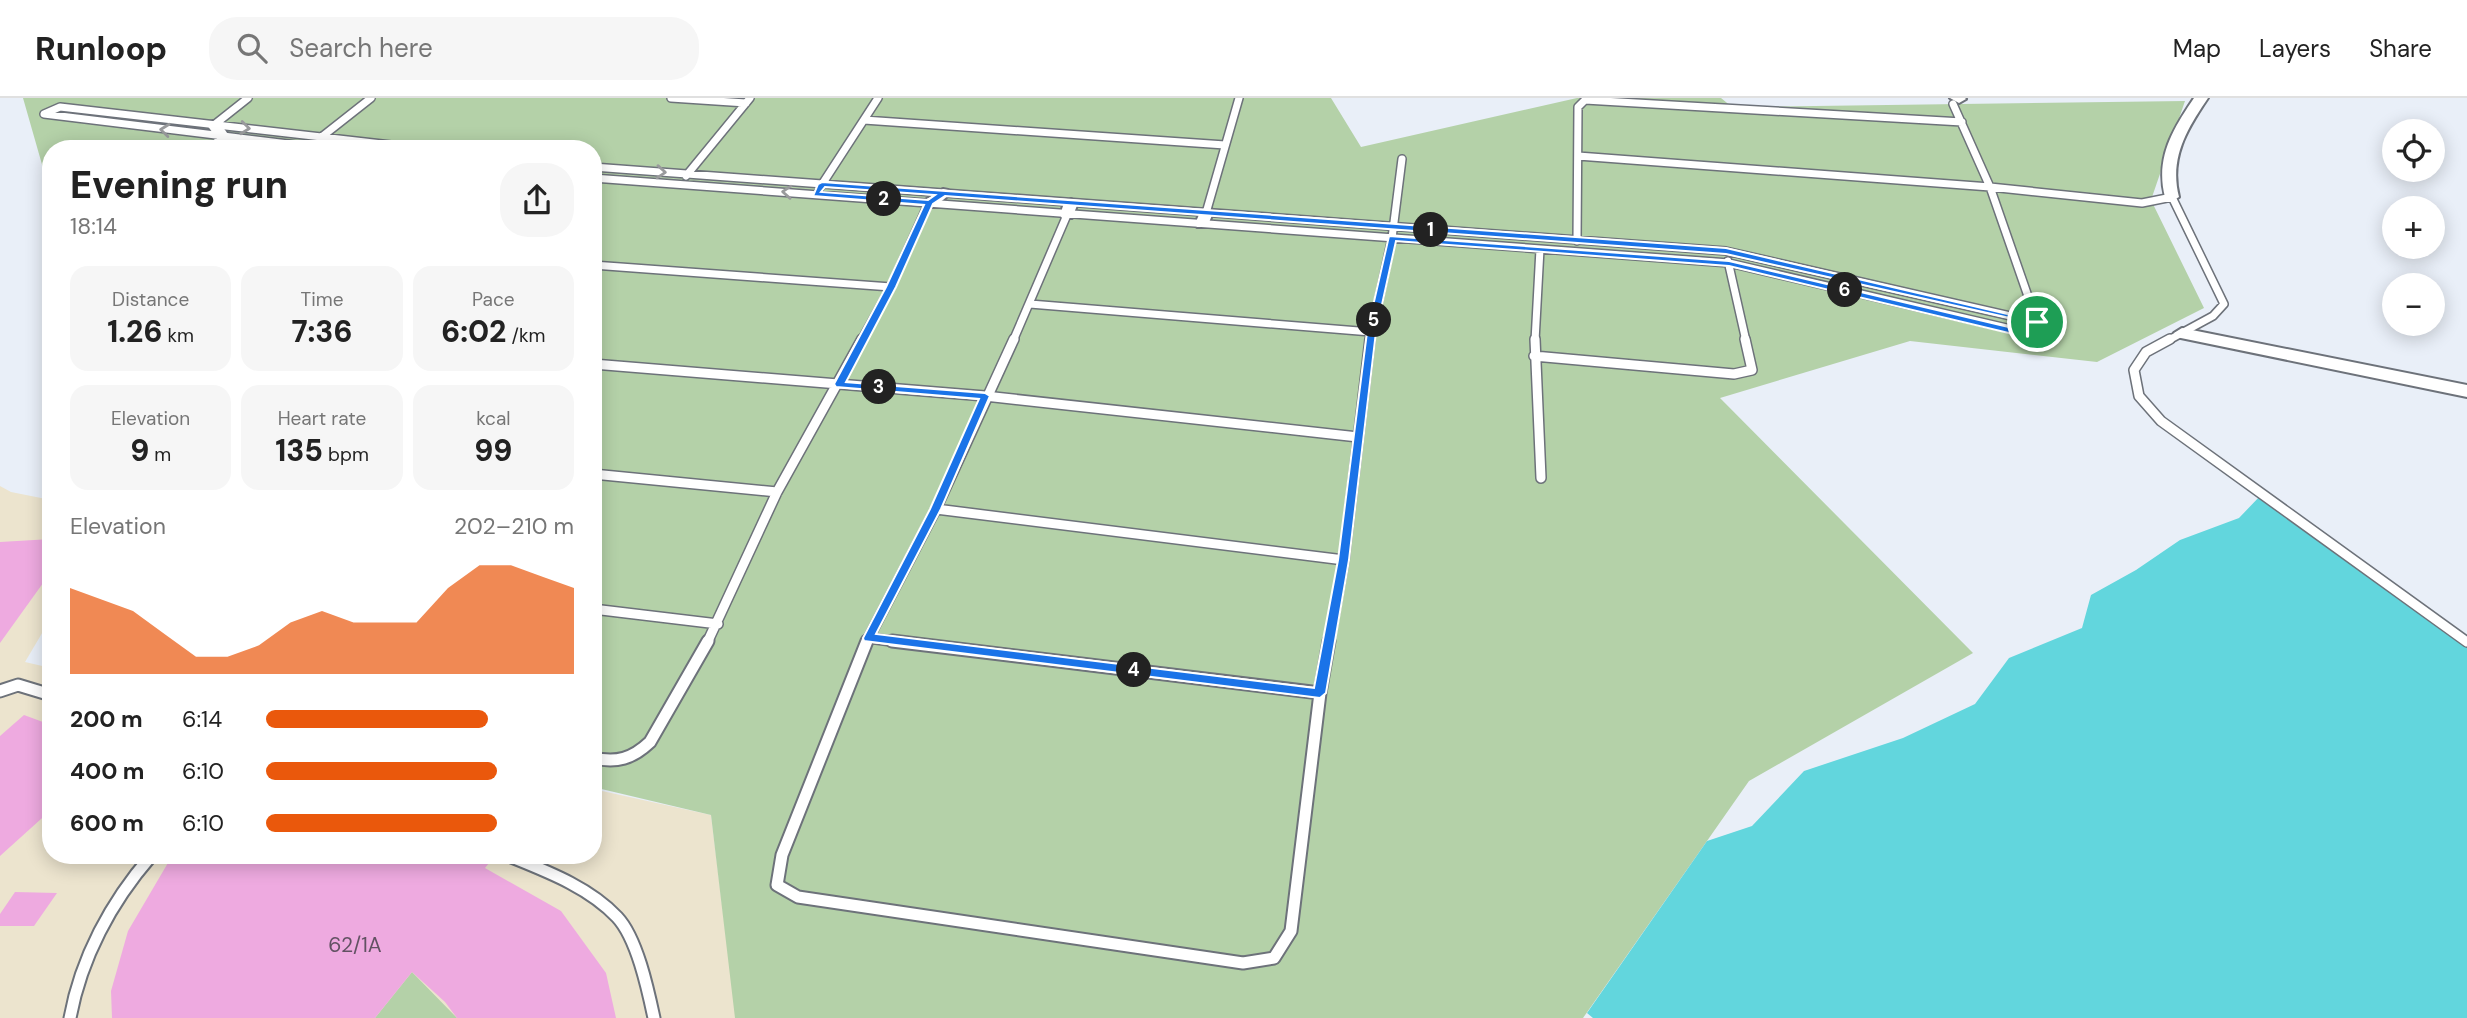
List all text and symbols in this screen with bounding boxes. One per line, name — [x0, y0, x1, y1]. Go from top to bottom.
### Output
search box — [209, 17, 699, 80]
text: Runloop — [35, 27, 167, 70]
icon: search — [233, 29, 271, 67]
text: Search here — [289, 31, 433, 65]
text: Map — [2173, 33, 2221, 64]
text: Layers — [2259, 33, 2331, 64]
text: Share — [2369, 33, 2432, 64]
map controls — [2382, 119, 2445, 336]
button: locate — [2382, 119, 2445, 182]
one-way arrow — [239, 121, 251, 136]
one-way arrow — [159, 122, 170, 137]
text: Evening run — [70, 160, 288, 210]
button: share — [500, 163, 574, 237]
one-way arrow — [656, 164, 667, 179]
pin: 2 — [866, 182, 902, 217]
one-way arrow — [781, 185, 792, 200]
text: 2 — [878, 186, 889, 211]
button: + — [2382, 196, 2445, 259]
text: 18:14 — [70, 211, 117, 241]
pin: 1 — [1414, 212, 1448, 248]
text: 1 — [1427, 217, 1434, 242]
pin: 6 — [1828, 272, 1862, 308]
button: − — [2382, 273, 2445, 336]
text: 6 — [1838, 277, 1851, 302]
text: Distance — [112, 287, 189, 312]
text: Time — [301, 287, 343, 312]
text: Pace — [472, 287, 515, 312]
pin — [2007, 292, 2067, 352]
pin: 5 — [1356, 302, 1392, 338]
icon: arrive — [2018, 303, 2056, 341]
text: 5 — [1368, 307, 1379, 332]
text: 1.26 — [107, 312, 162, 351]
text: 7:36 — [291, 312, 353, 351]
text: 6:02 — [441, 312, 506, 351]
text: km — [162, 323, 194, 348]
text: /km — [506, 323, 545, 348]
pin: 3 — [862, 370, 896, 404]
text: 3 — [873, 374, 884, 399]
text: Elevation — [111, 406, 190, 431]
text: Heart rate — [278, 406, 366, 431]
text: kcal — [476, 406, 510, 431]
text: 9 — [130, 431, 149, 470]
text: 135 — [275, 431, 323, 470]
text: 99 — [474, 431, 512, 470]
text: m — [149, 442, 171, 467]
text: bpm — [323, 442, 369, 467]
text: Elevation — [70, 511, 166, 541]
text: 202–210 m — [454, 511, 574, 541]
pin: 4 — [1116, 652, 1152, 688]
text: 4 — [1127, 657, 1140, 682]
text: 200 m — [70, 704, 143, 734]
text: 6:14 — [182, 704, 222, 734]
text: 400 m — [70, 756, 144, 786]
text: 6:10 — [182, 756, 224, 786]
text: 600 m — [70, 808, 144, 838]
text: 6:10 — [182, 808, 224, 838]
house number: 62/1A — [328, 931, 382, 959]

